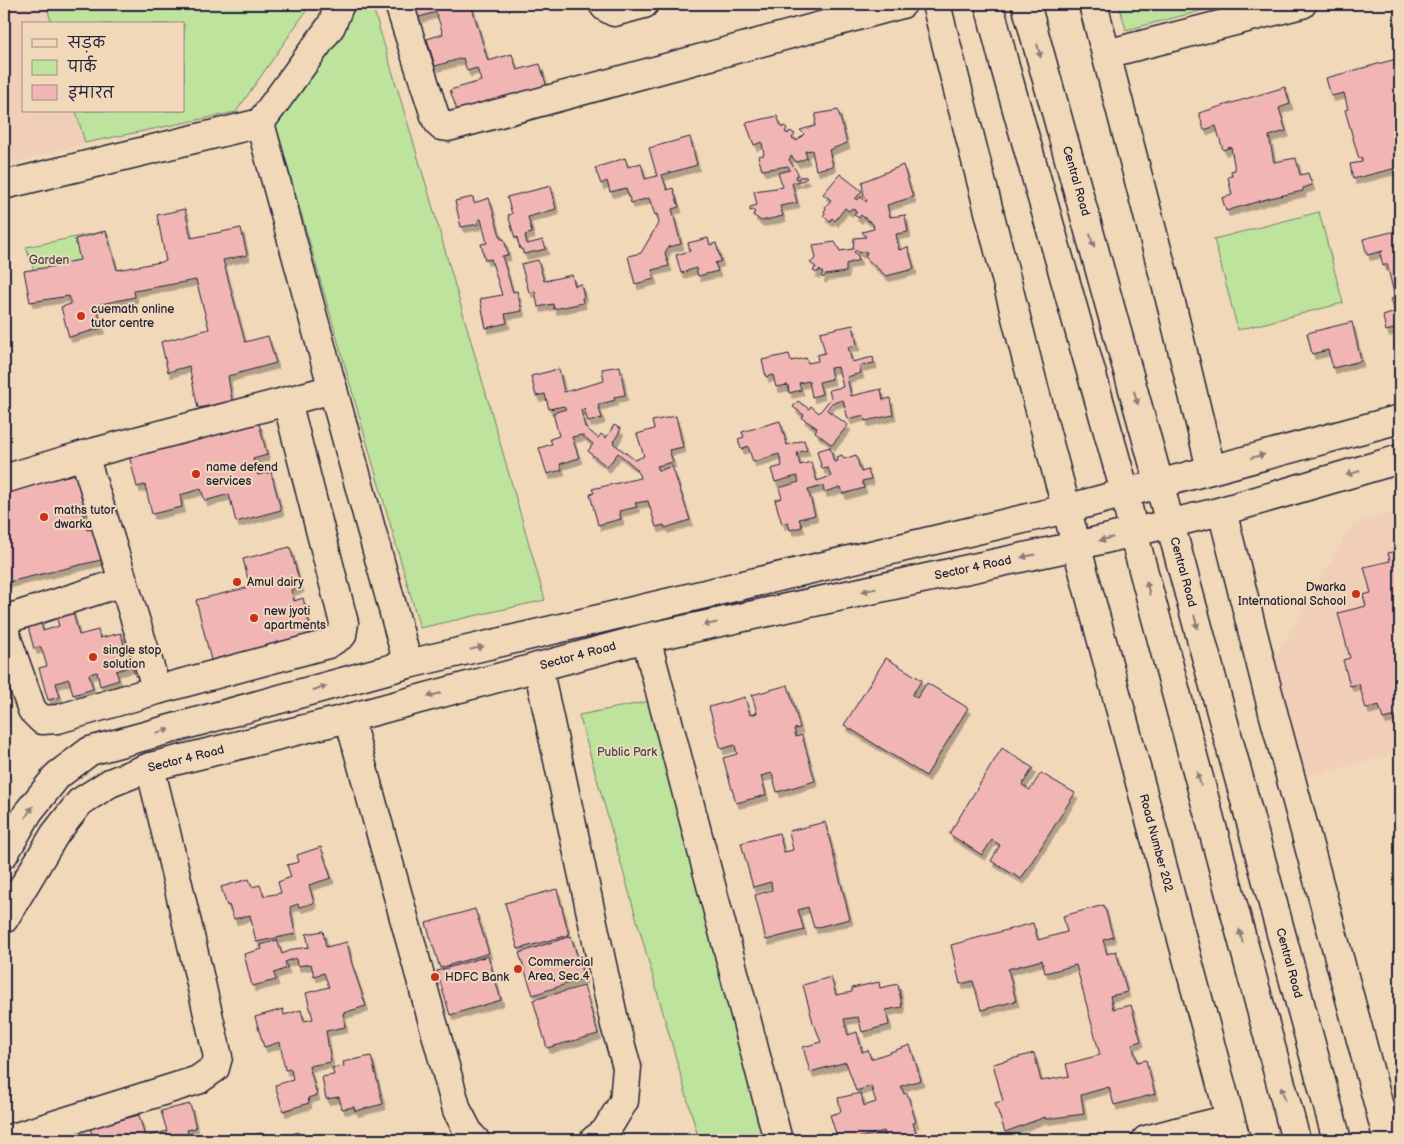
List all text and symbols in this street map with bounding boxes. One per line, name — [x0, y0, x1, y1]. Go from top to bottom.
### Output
legend — [22, 22, 185, 112]
text: सड़क — [67, 34, 106, 53]
one-way arrow — [1036, 43, 1044, 58]
text: पार्क — [67, 55, 98, 77]
text: इमारत — [68, 84, 115, 103]
street label: Central Road — [1059, 144, 1093, 218]
one-way arrow — [1089, 234, 1097, 249]
park label: Garden — [29, 253, 70, 268]
place label: cuemath online tutor centre — [91, 302, 174, 331]
marker: cuemath online tutor centre — [75, 310, 87, 322]
one-way arrow — [1132, 390, 1140, 405]
one-way arrow — [1251, 452, 1266, 460]
place label: name defend services — [206, 460, 278, 489]
marker: name defend services — [190, 468, 202, 480]
one-way arrow — [1346, 469, 1361, 477]
place label: maths tutor dwarka — [54, 503, 116, 532]
marker: maths tutor dwarka — [38, 511, 50, 523]
one-way arrow — [1099, 535, 1114, 543]
street label: Central Road — [1166, 535, 1200, 609]
street label: Sector 4 Road — [933, 553, 1013, 583]
one-way arrow — [1020, 553, 1036, 561]
place label: Amul dairy — [247, 575, 304, 590]
marker: Amul dairy — [231, 576, 243, 588]
place label: Dwarka International School — [1238, 580, 1346, 609]
one-way arrow — [1144, 581, 1152, 596]
one-way arrow — [862, 586, 877, 594]
marker: Dwarka International School — [1350, 588, 1362, 600]
place label: new jyoti apartments — [264, 604, 326, 633]
marker: new jyoti apartments — [248, 612, 260, 624]
one-way arrow — [1193, 615, 1201, 630]
one-way arrow — [703, 620, 718, 628]
street label: Sector 4 Road — [538, 639, 618, 673]
place label: single stop solution — [103, 643, 161, 672]
one-way arrow — [469, 644, 484, 652]
marker: single stop solution — [87, 651, 99, 663]
one-way arrow — [312, 684, 327, 692]
one-way arrow — [427, 691, 442, 699]
one-way arrow — [155, 727, 170, 735]
street label: Sector 4 Road — [146, 742, 226, 776]
park label: Public Park — [597, 745, 657, 760]
one-way arrow — [1195, 772, 1203, 787]
street label: Road Number 202 — [1136, 792, 1176, 894]
one-way arrow — [24, 805, 34, 819]
street label: Central Road — [1272, 926, 1306, 1000]
one-way arrow — [1237, 929, 1245, 944]
place label: Commercial Area, Sec 4 — [528, 955, 593, 984]
marker: Commercial Area, Sec 4 — [512, 963, 524, 975]
place label: HDFC Bank — [445, 970, 509, 985]
marker: HDFC Bank — [429, 971, 441, 983]
one-way arrow — [1279, 1086, 1287, 1101]

